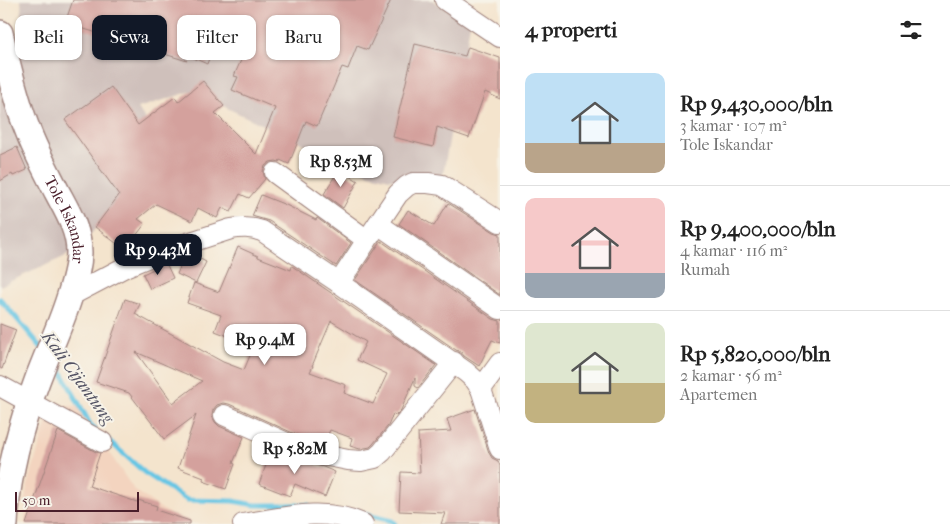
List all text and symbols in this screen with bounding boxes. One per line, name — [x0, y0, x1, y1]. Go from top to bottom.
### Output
chip: Beli — [15, 15, 82, 60]
chip: Sewa — [92, 15, 167, 60]
chip: Filter — [177, 15, 256, 60]
chip: Baru — [266, 15, 340, 60]
icon: filters — [897, 16, 925, 44]
text: 4 properti — [525, 18, 617, 42]
text: Rp 9,430,000/bln — [680, 92, 833, 116]
icon: home — [565, 93, 625, 153]
text: 3 kamar · 107 m² — [680, 116, 787, 135]
text: Tole Iskandar — [680, 135, 773, 154]
pin: Rp 8.53M — [289, 146, 393, 188]
text: Rp 8.53M — [310, 152, 372, 171]
street label: Tole Iskandar — [40, 173, 88, 264]
text: Rp 9,400,000/bln — [680, 217, 836, 241]
icon: home — [565, 218, 625, 278]
pin: Rp 9.43M — [106, 234, 210, 276]
text: Rp 9.43M — [125, 240, 191, 259]
text: 4 kamar · 116 m² — [680, 241, 787, 260]
text: Rumah — [680, 260, 730, 279]
pin: Rp 9.4M — [219, 324, 311, 366]
water label: Kali Cijantung — [36, 325, 119, 429]
text: Rp 9.4M — [235, 330, 295, 349]
text: Rp 5,820,000/bln — [680, 342, 831, 366]
icon: home — [565, 343, 625, 403]
text: 2 kamar · 56 m² — [680, 366, 782, 385]
text: Apartemen — [680, 385, 757, 404]
pin: Rp 5.82M — [243, 432, 347, 475]
text: Rp 5.82M — [263, 439, 327, 458]
scale bar — [15, 489, 139, 512]
text: 50 m — [22, 492, 50, 509]

